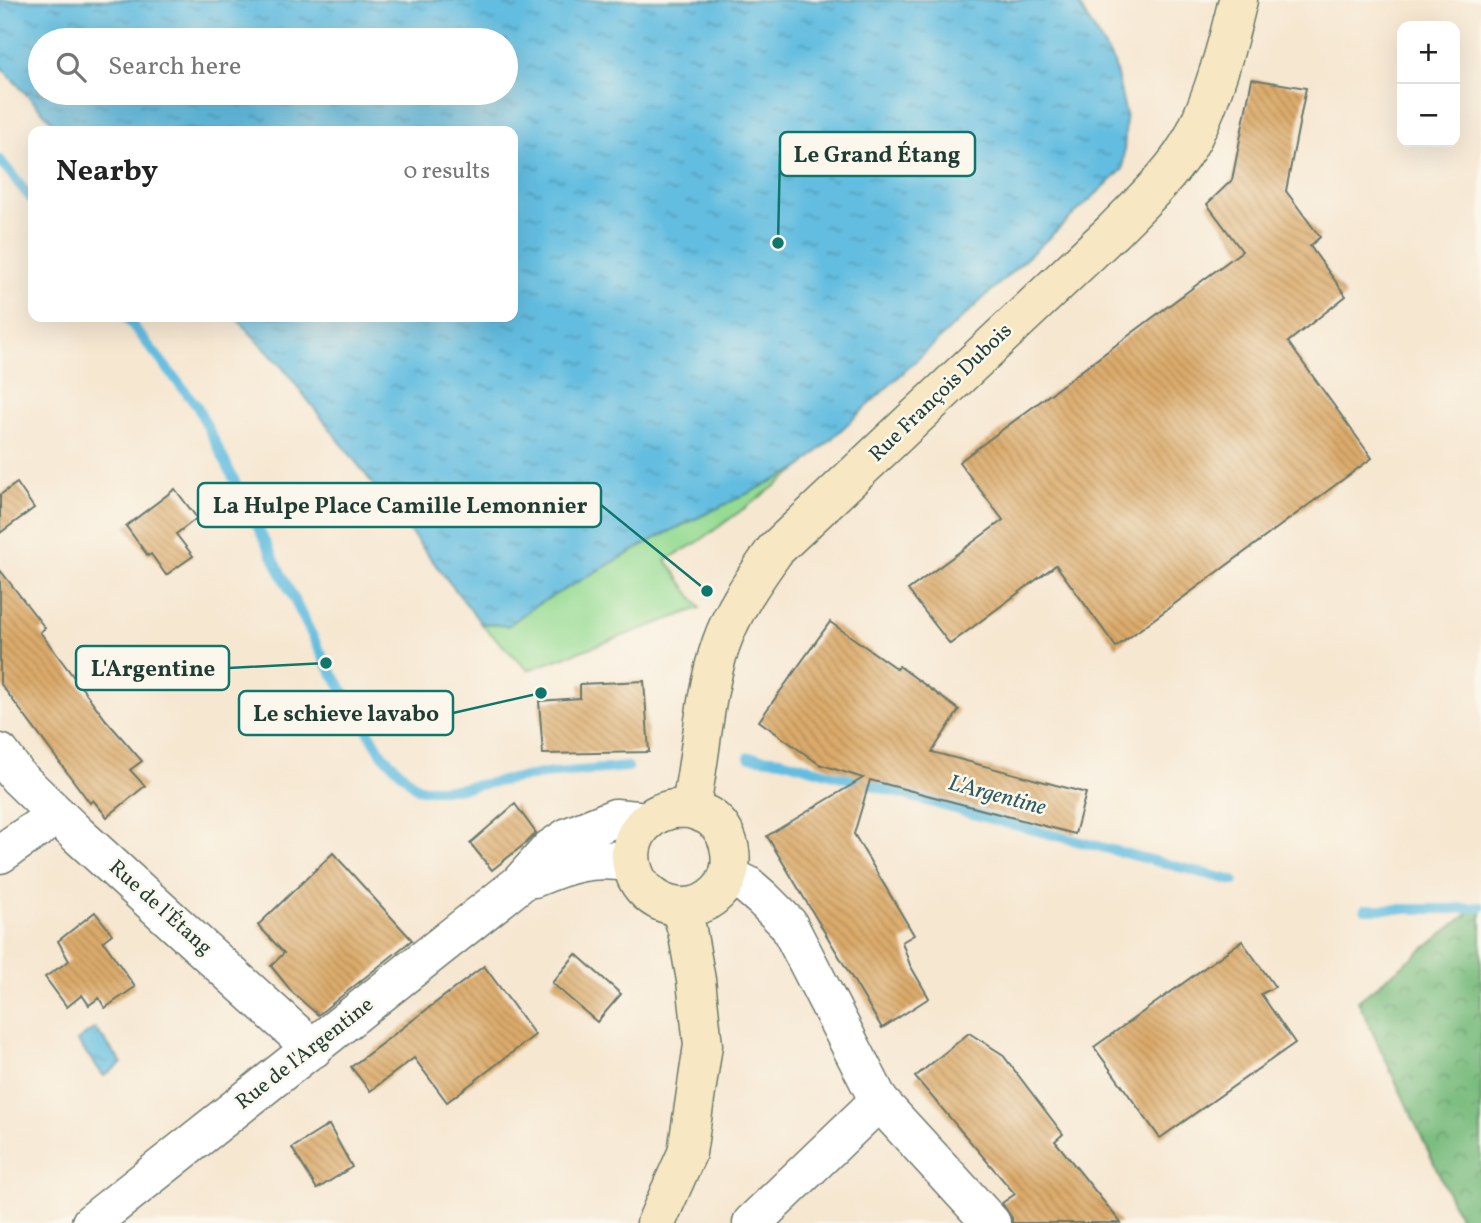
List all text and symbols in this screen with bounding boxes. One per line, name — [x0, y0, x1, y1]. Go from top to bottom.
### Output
map controls — [1397, 21, 1460, 147]
button: + — [1397, 21, 1460, 84]
search box — [28, 28, 518, 105]
icon: search — [52, 48, 90, 86]
text: Search here — [108, 49, 241, 85]
button: − — [1397, 84, 1460, 147]
callout: Le Grand Étang — [780, 132, 975, 176]
text: Le Grand Étang — [794, 140, 960, 172]
text: Nearby — [56, 151, 158, 193]
text: 0 results — [403, 156, 490, 188]
street label: Rue François Dubois — [863, 317, 1019, 469]
callout: La Hulpe Place Camille Lemonnier — [198, 483, 601, 527]
text: La Hulpe Place Camille Lemonnier — [213, 491, 587, 523]
callout: L'Argentine — [76, 646, 229, 690]
text: L'Argentine — [91, 654, 215, 686]
callout: Le schieve lavabo — [239, 691, 453, 735]
text: Le schieve lavabo — [253, 699, 439, 731]
water label: L'Argentine — [945, 768, 1050, 825]
street label: Rue de l'Étang — [102, 854, 218, 962]
street label: Rue de l'Argentine — [230, 991, 380, 1117]

